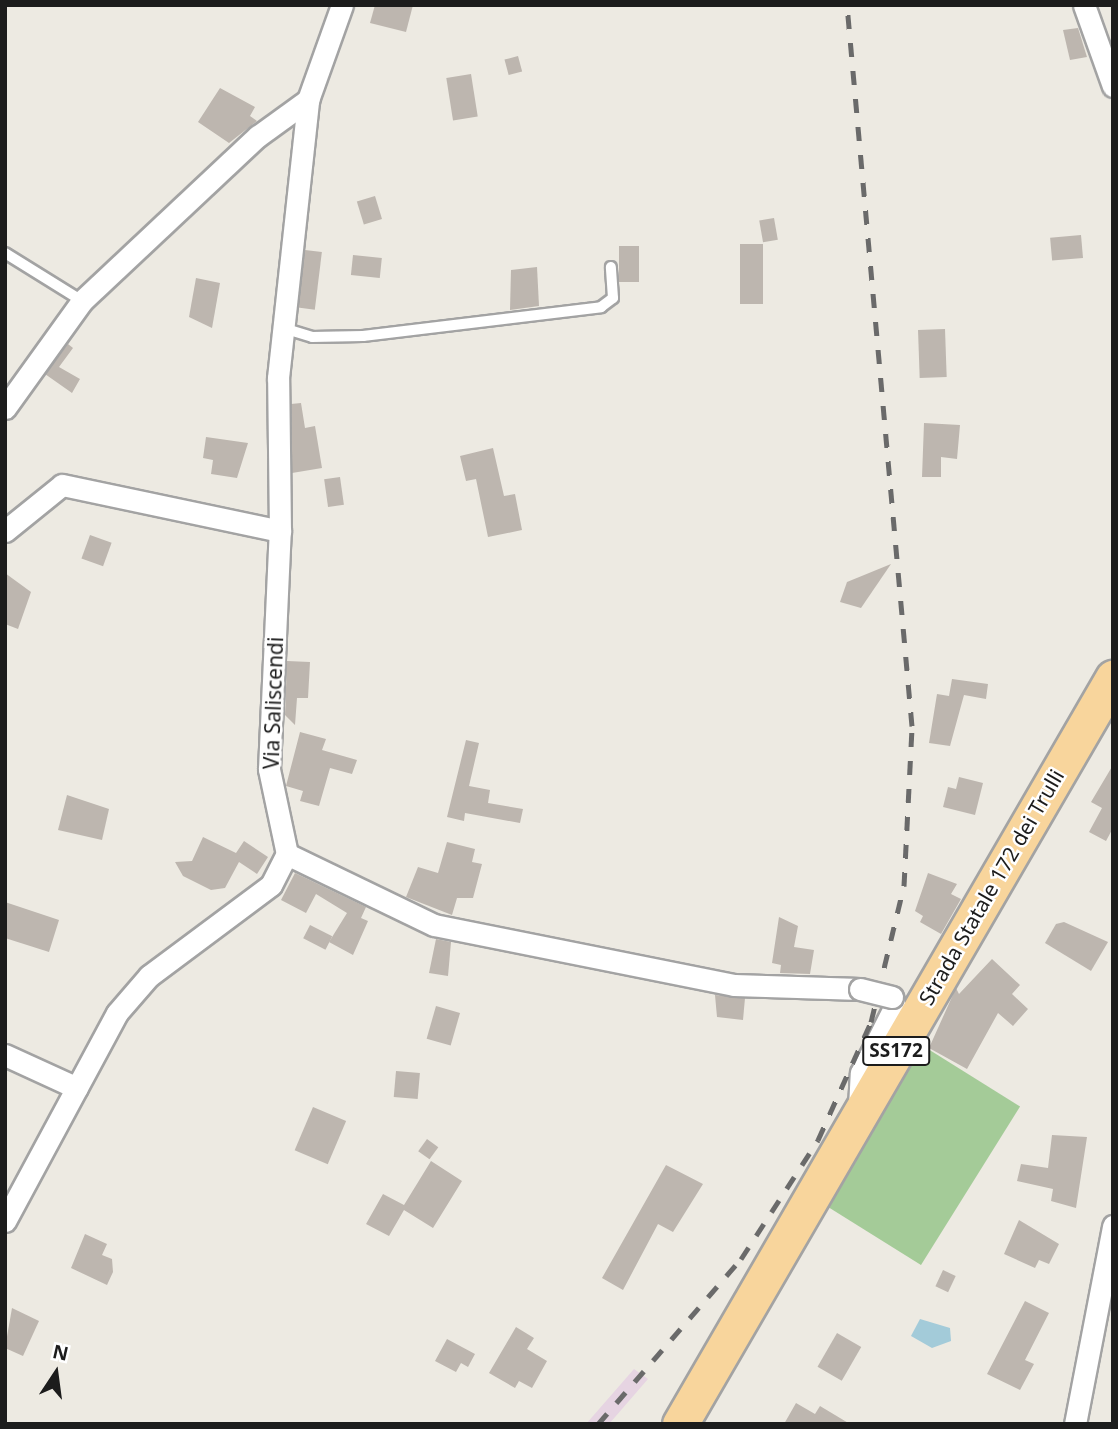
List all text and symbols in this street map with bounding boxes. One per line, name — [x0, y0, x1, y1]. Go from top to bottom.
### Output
street label: Via Saliscendi — [258, 636, 288, 770]
street label: Strada Statale 172 dei Trulli — [913, 765, 1069, 1009]
road number: SS172 — [861, 1036, 931, 1066]
north arrow — [21, 1338, 91, 1408]
text: N — [50, 1338, 71, 1367]

